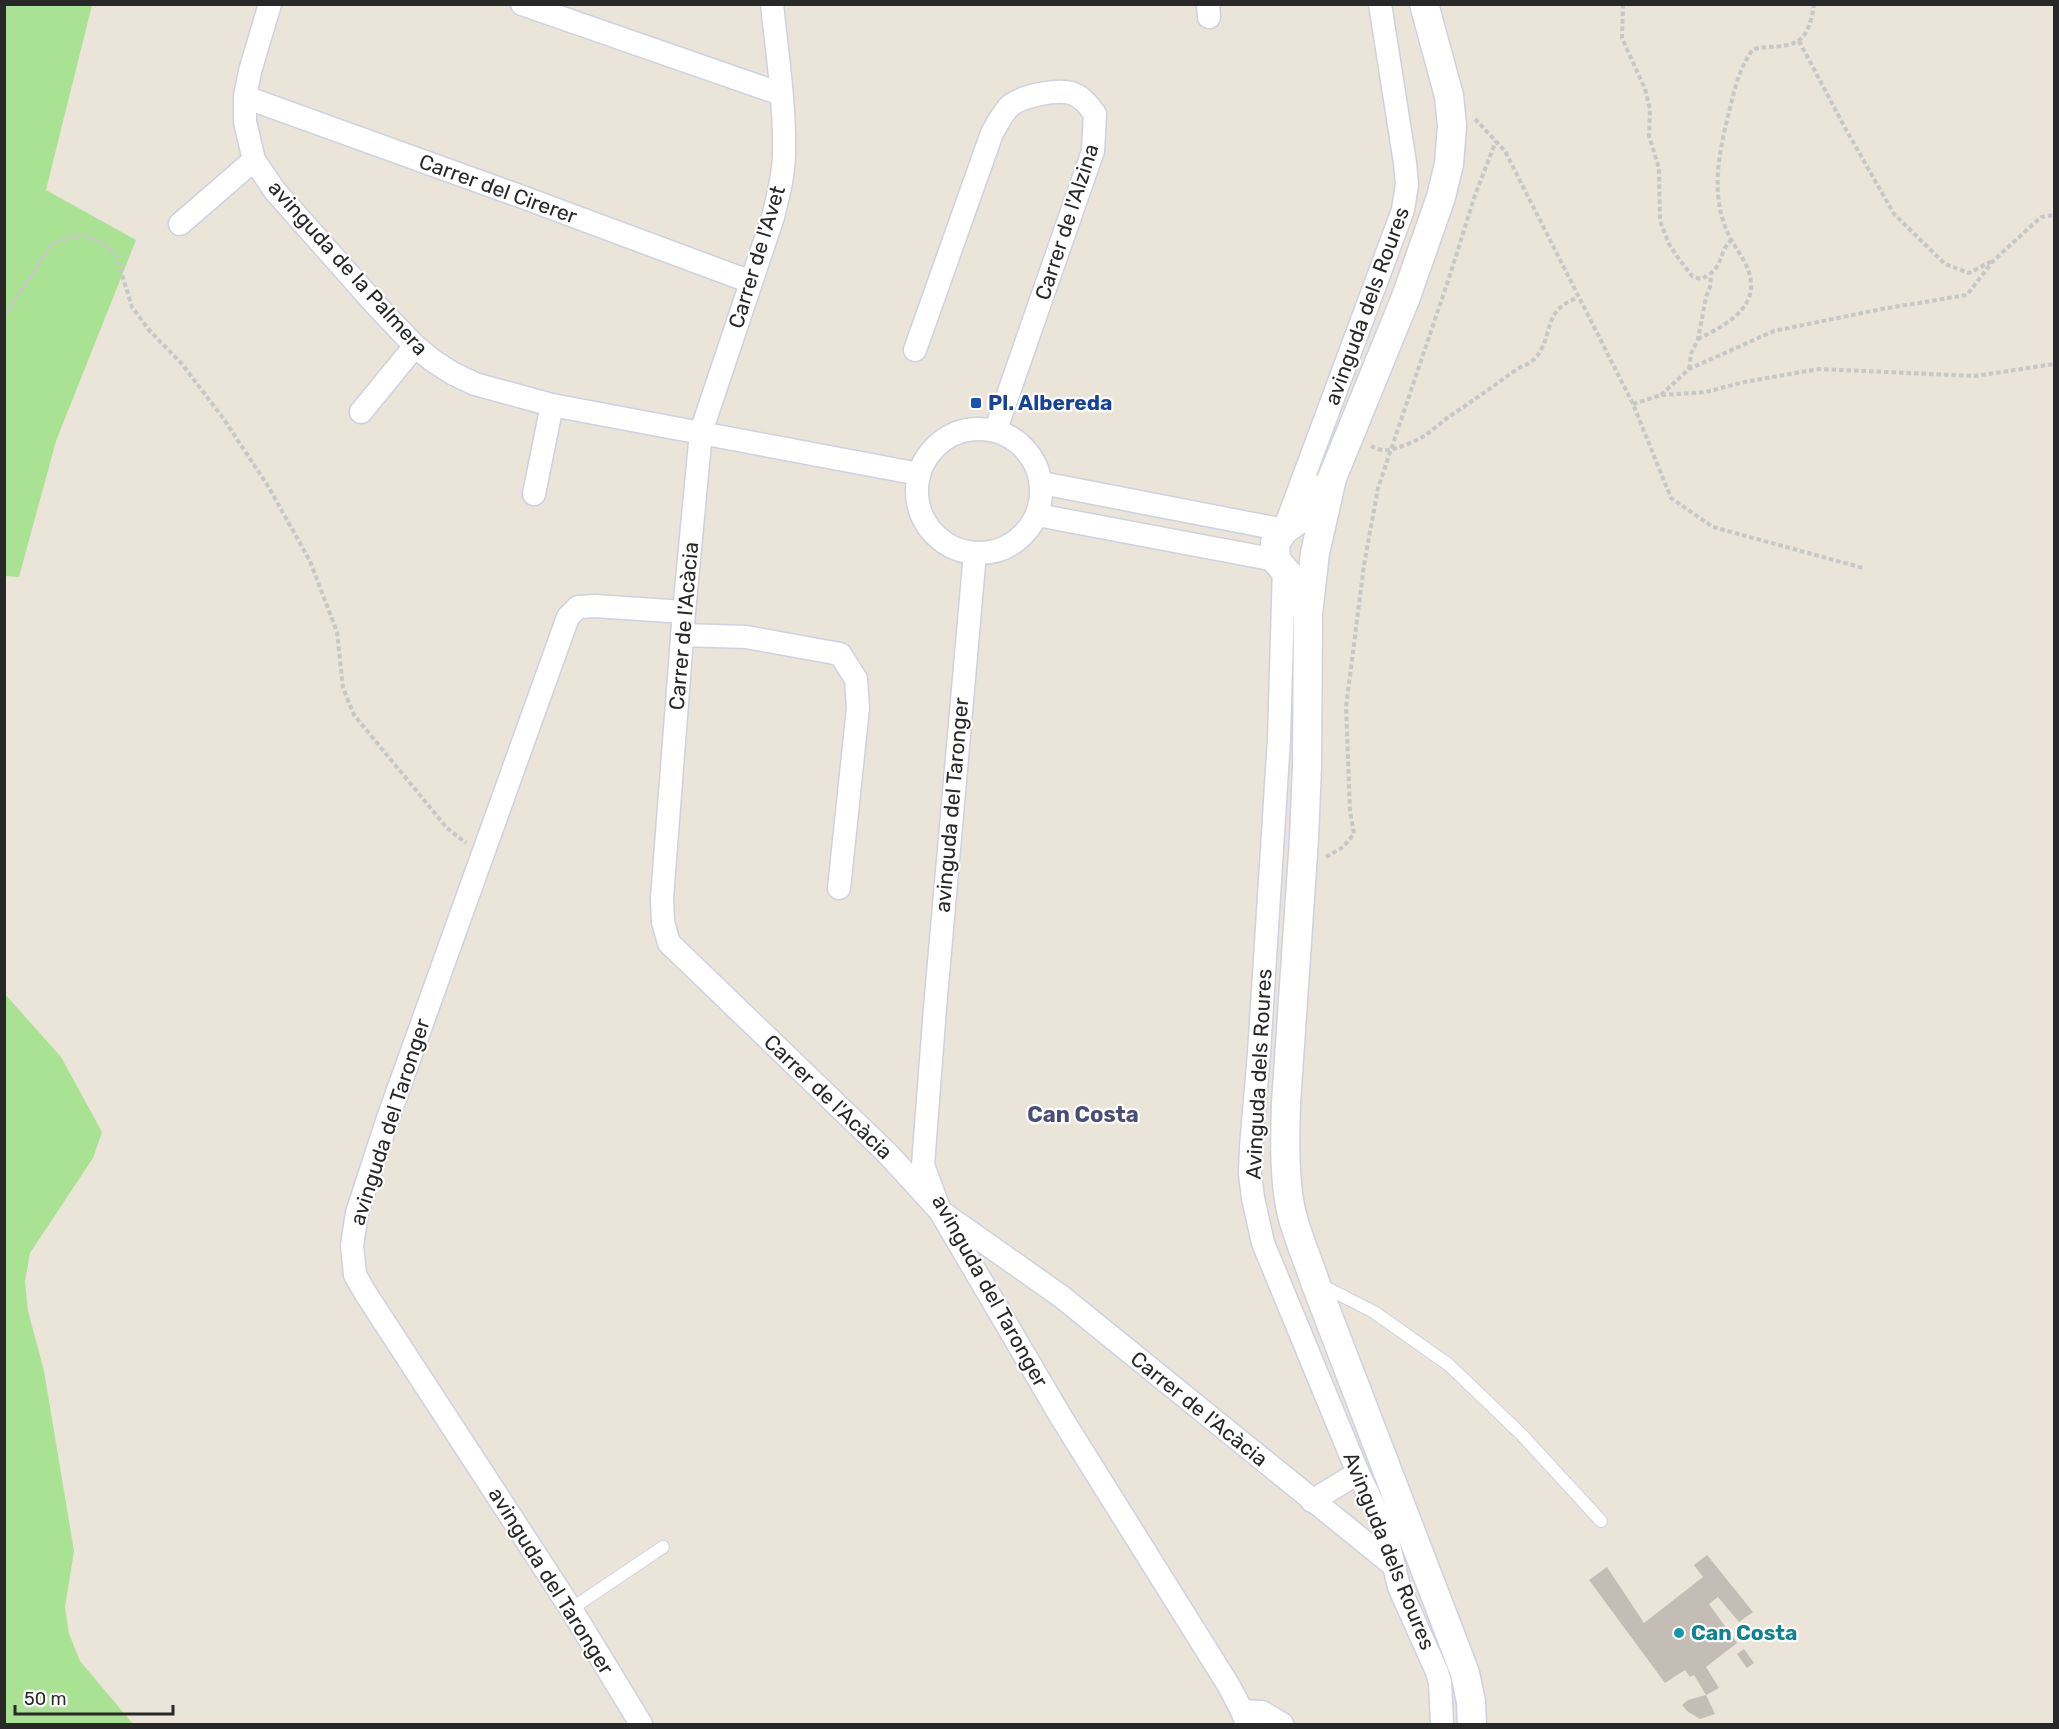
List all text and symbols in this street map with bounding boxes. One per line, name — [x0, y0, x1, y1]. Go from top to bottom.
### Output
street label: Carrer de l'Alzina — [1030, 141, 1104, 303]
street label: Carrer del Cirerer — [416, 148, 581, 229]
street label: avinguda de la Palmera — [263, 175, 433, 360]
street label: Carrer de l'Avet — [723, 182, 790, 331]
street label: avinguda dels Roures — [1319, 203, 1414, 408]
place label: Pl. Albereda — [988, 390, 1112, 415]
marker: Pl. Albereda — [969, 396, 983, 410]
street label: Carrer de l'Acàcia — [664, 541, 703, 711]
street label: avinguda del Taronger — [930, 696, 973, 914]
street label: Avinguda dels Roures — [1240, 968, 1277, 1180]
street label: avinguda del Taronger — [344, 1015, 435, 1228]
street label: Carrer de l'Acàcia — [759, 1029, 898, 1164]
district label: Can Costa — [1027, 1101, 1139, 1128]
street label: avinguda del Taronger — [927, 1190, 1054, 1391]
street label: Carrer de l'Acàcia — [1126, 1346, 1273, 1471]
street label: Avinguda dels Roures — [1338, 1448, 1441, 1653]
street label: avinguda del Taronger — [484, 1483, 619, 1679]
place label: Can Costa — [1691, 1620, 1797, 1645]
marker: Can Costa — [1672, 1626, 1686, 1640]
scale bar — [15, 1678, 172, 1716]
text: 50 m — [24, 1688, 67, 1710]

